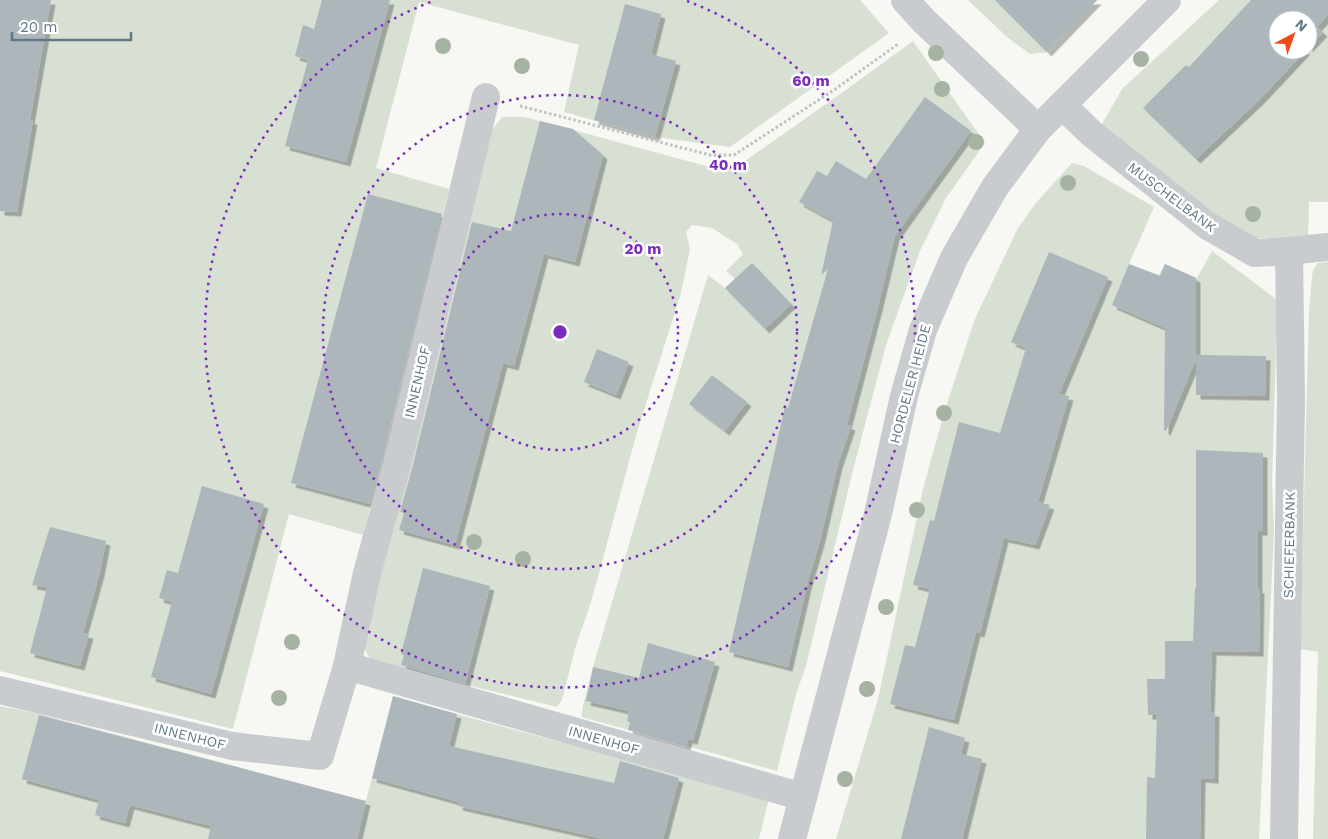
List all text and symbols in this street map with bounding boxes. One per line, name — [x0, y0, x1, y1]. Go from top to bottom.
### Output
scale bar — [12, 10, 131, 42]
north arrow — [1268, 10, 1318, 60]
text: N — [1292, 16, 1311, 35]
text: 20 m — [20, 18, 58, 36]
text: 60 m — [792, 72, 830, 90]
text: 40 m — [709, 156, 747, 174]
street label: MUSCHELBANK — [1125, 159, 1219, 235]
text: 20 m — [624, 240, 662, 258]
centre of rings — [551, 323, 569, 341]
street label: HORDELER HEIDE — [886, 323, 934, 445]
street label: INNENHOF — [401, 345, 433, 419]
street label: SCHIEFERBANK — [1280, 492, 1298, 598]
street label: INNENHOF — [153, 719, 227, 753]
street label: INNENHOF — [567, 722, 641, 758]

